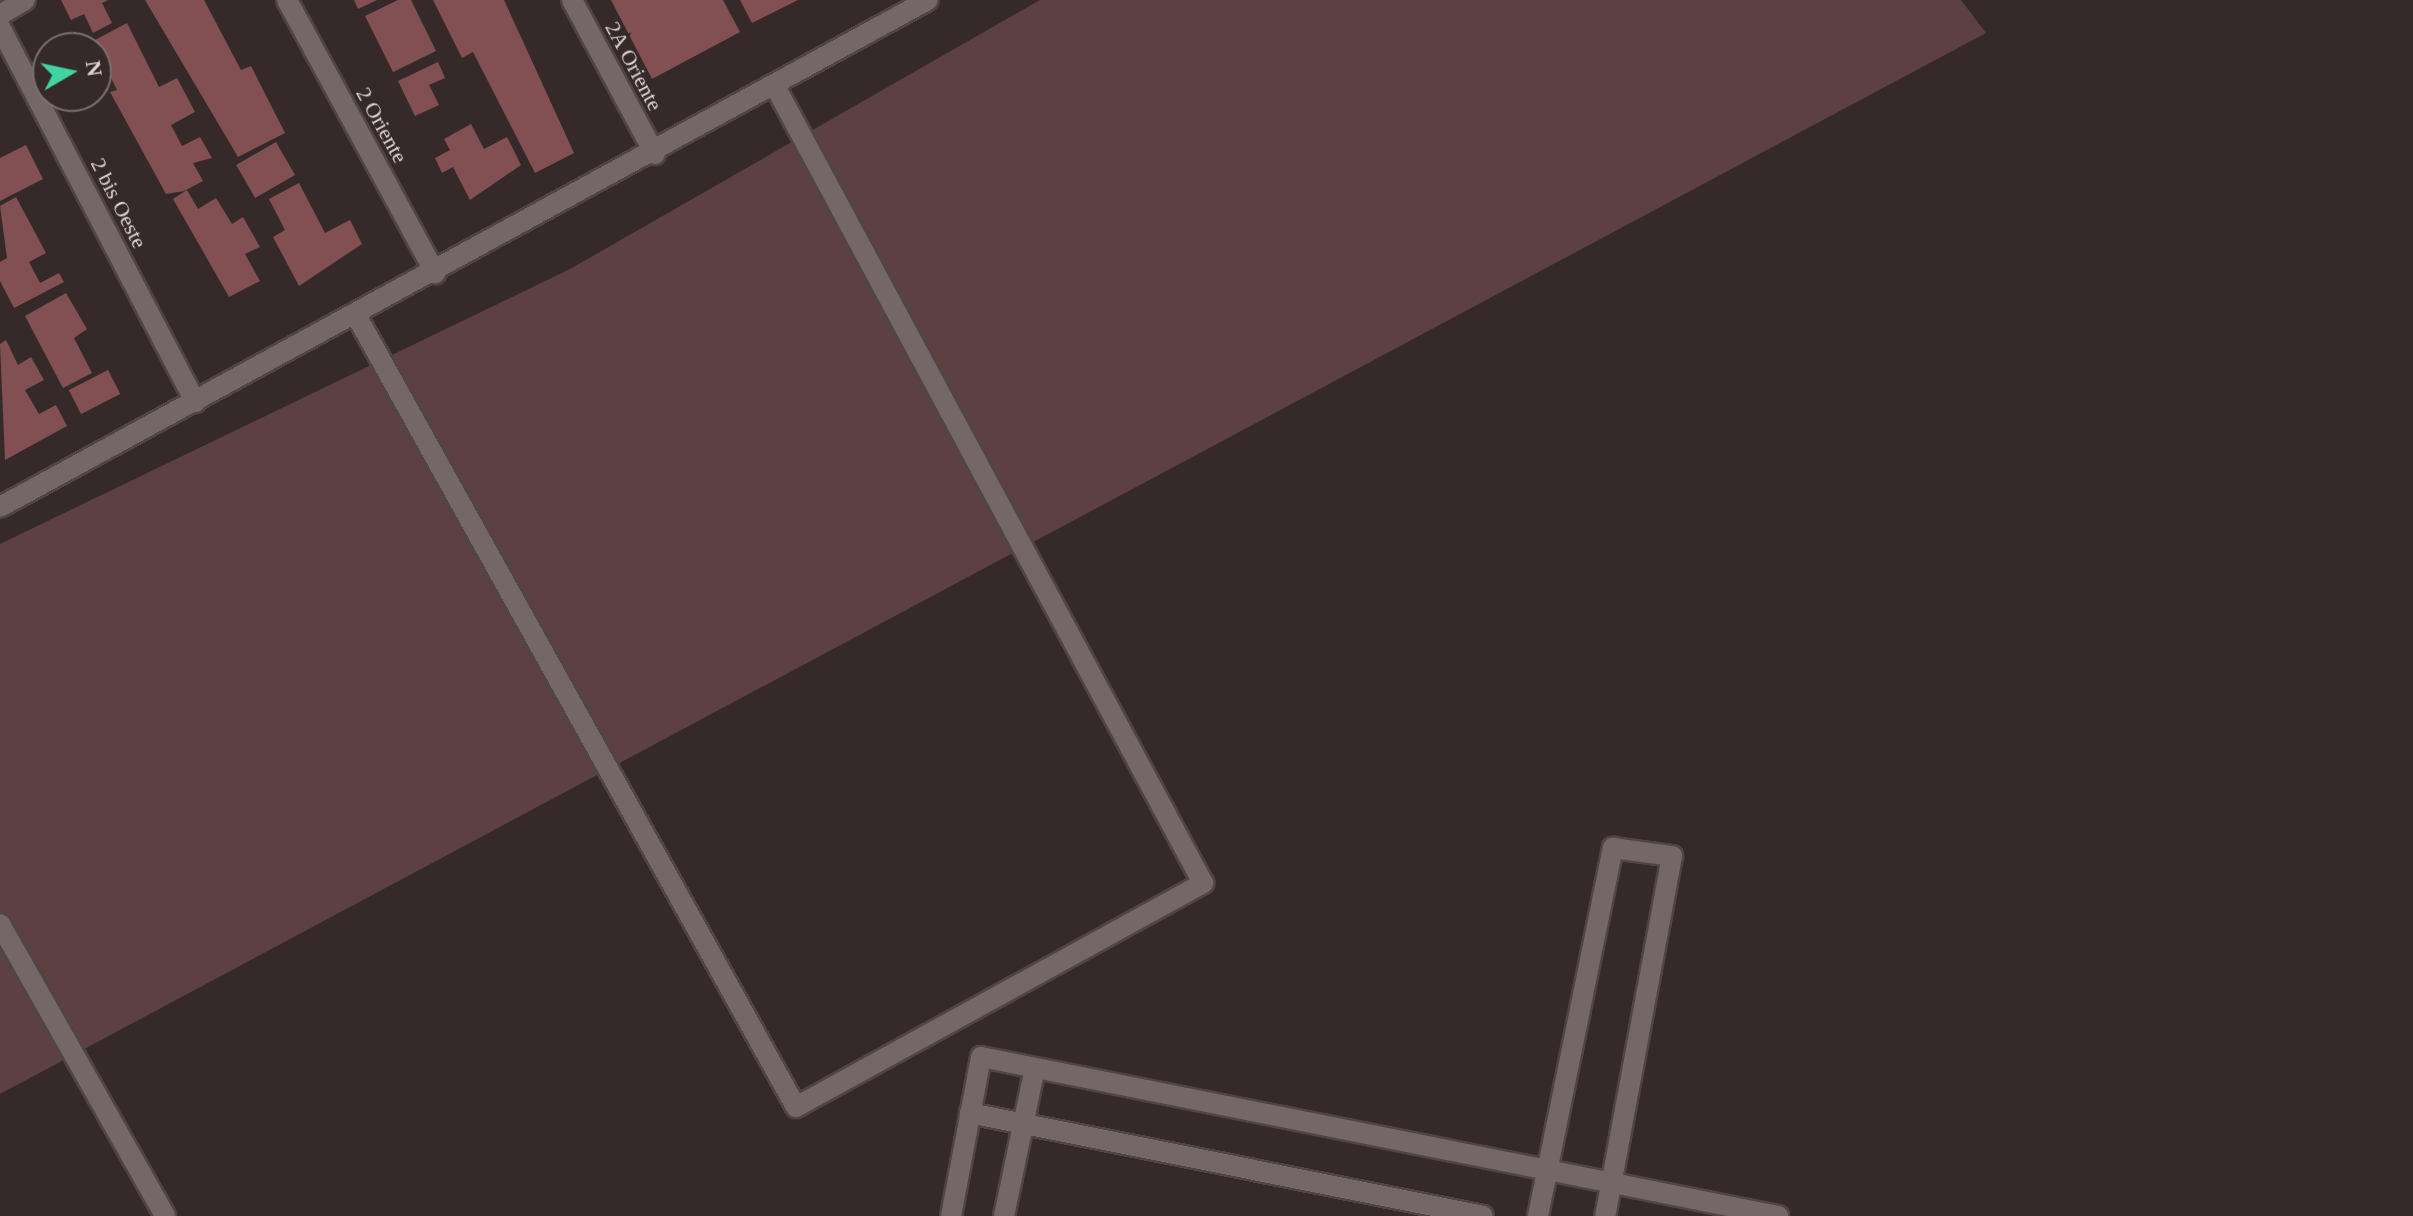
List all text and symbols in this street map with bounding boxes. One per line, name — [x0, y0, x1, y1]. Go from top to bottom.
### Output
street label: 2A Oriente — [599, 16, 669, 116]
north arrow — [32, 32, 112, 112]
text: N — [81, 59, 108, 78]
street label: 2 Oriente — [350, 83, 414, 167]
street label: 2 bis Oeste — [85, 153, 153, 253]

